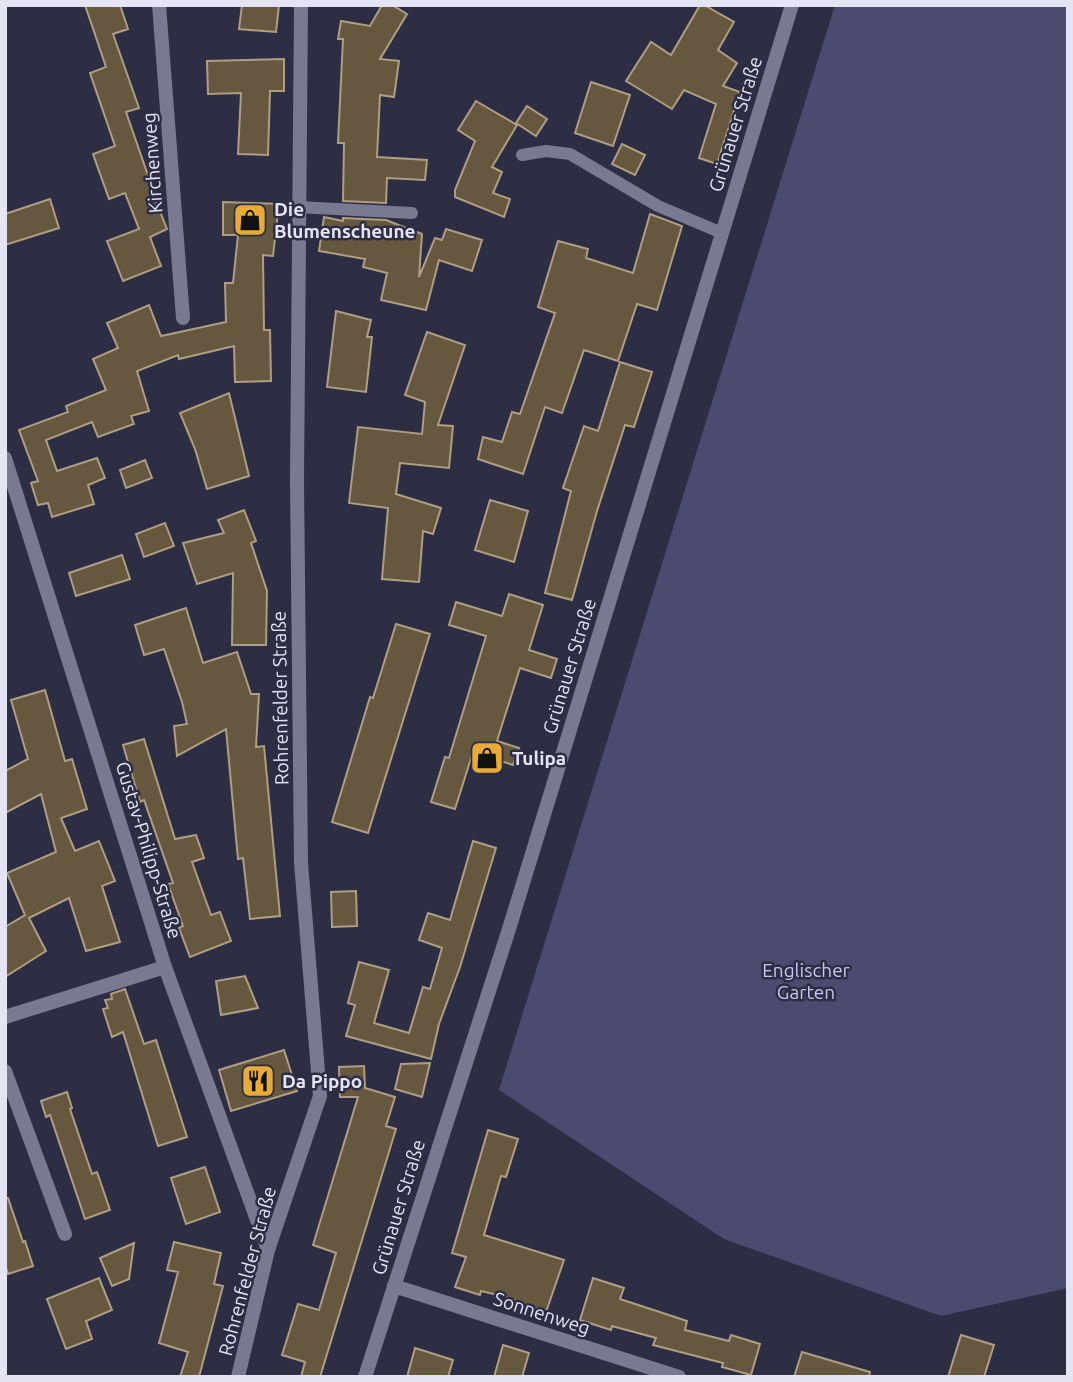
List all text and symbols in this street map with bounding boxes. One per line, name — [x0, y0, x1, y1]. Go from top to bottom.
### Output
street label: Grünauer Straße — [704, 54, 766, 194]
street label: Kirchenweg — [138, 112, 166, 214]
place label: Die Blumenscheune — [274, 198, 415, 242]
shop icon: Die Blumenscheune — [231, 201, 269, 239]
street label: Grünauer Straße — [538, 596, 600, 736]
street label: Rohrenfelder Straße — [267, 611, 293, 785]
shop icon: Tulipa — [468, 739, 506, 777]
place label: Tulipa — [512, 747, 566, 769]
street label: Gustav-Philipp-Straße — [112, 759, 186, 941]
park label: Englischer Garten — [762, 959, 850, 1003]
restaurant icon: Da Pippo — [239, 1062, 277, 1100]
place label: Da Pippo — [282, 1070, 362, 1092]
street label: Grünauer Straße — [367, 1137, 429, 1277]
street label: Rohrenfelder Straße — [214, 1184, 280, 1358]
street label: Sonnenweg — [491, 1287, 593, 1339]

